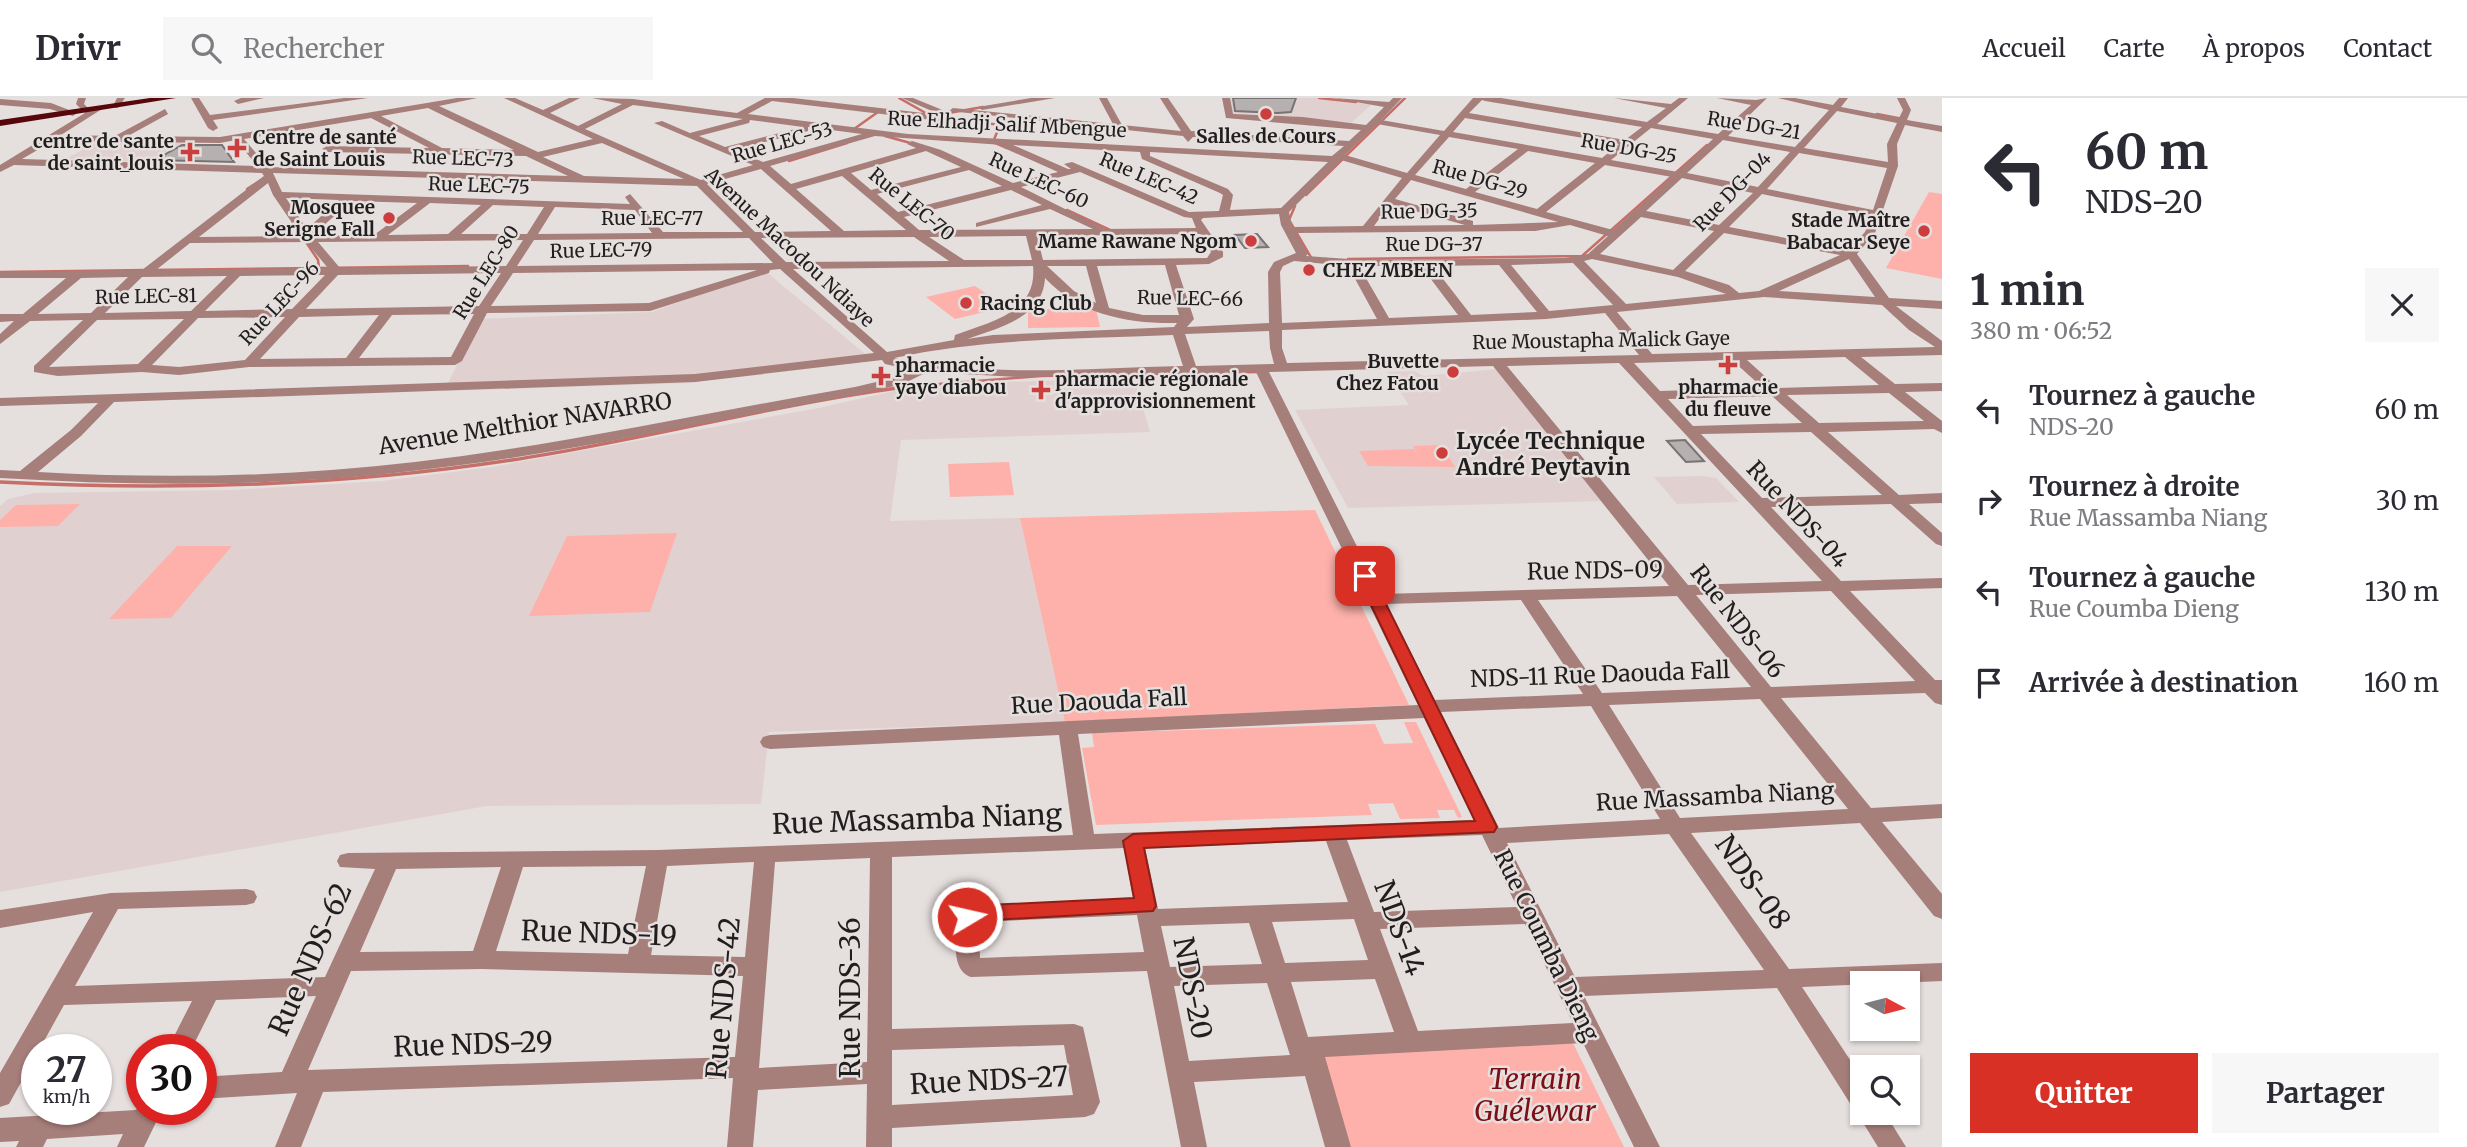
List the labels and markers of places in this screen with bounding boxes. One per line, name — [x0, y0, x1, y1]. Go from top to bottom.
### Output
marker: Salles de Cours — [1258, 106, 1274, 122]
place label: Salles de Cours — [1196, 124, 1336, 148]
place label: Centre de santé de Saint Louis — [253, 125, 397, 171]
place label: centre de sante de saint_louis — [33, 129, 174, 175]
marker: Centre de santé de Saint Louis — [227, 138, 247, 158]
marker: centre de sante de saint_louis — [180, 142, 200, 162]
place label: Mosquee Serigne Fall — [264, 195, 375, 241]
place label: Stade Maître Babacar Seye — [1786, 208, 1910, 254]
marker: Mosquee Serigne Fall — [381, 210, 397, 226]
marker: Stade Maître Babacar Seye — [1916, 223, 1932, 239]
place label: Mame Rawane Ngom — [1038, 229, 1237, 253]
marker: Mame Rawane Ngom — [1243, 233, 1259, 249]
place label: CHEZ MBEEN — [1323, 258, 1453, 282]
marker: CHEZ MBEEN — [1301, 262, 1317, 278]
place label: Racing Club — [980, 291, 1092, 315]
marker: Racing Club — [958, 295, 974, 311]
place label: Buvette Chez Fatou — [1336, 349, 1439, 395]
place label: pharmacie yaye diabou — [895, 353, 1007, 399]
marker: pharmacie du fleuve — [1720, 357, 1736, 373]
marker: Buvette Chez Fatou — [1445, 364, 1461, 380]
place label: pharmacie régionale d'approvisionnement — [1055, 367, 1256, 413]
marker: pharmacie yaye diabou — [873, 368, 889, 384]
place label: pharmacie du fleuve — [1678, 375, 1778, 421]
marker: pharmacie régionale d'approvisionnement — [1033, 382, 1049, 398]
place label: Lycée Technique André Peytavin — [1455, 426, 1645, 481]
marker: Lycée Technique André Peytavin — [1434, 445, 1450, 461]
pin — [1335, 546, 1395, 606]

